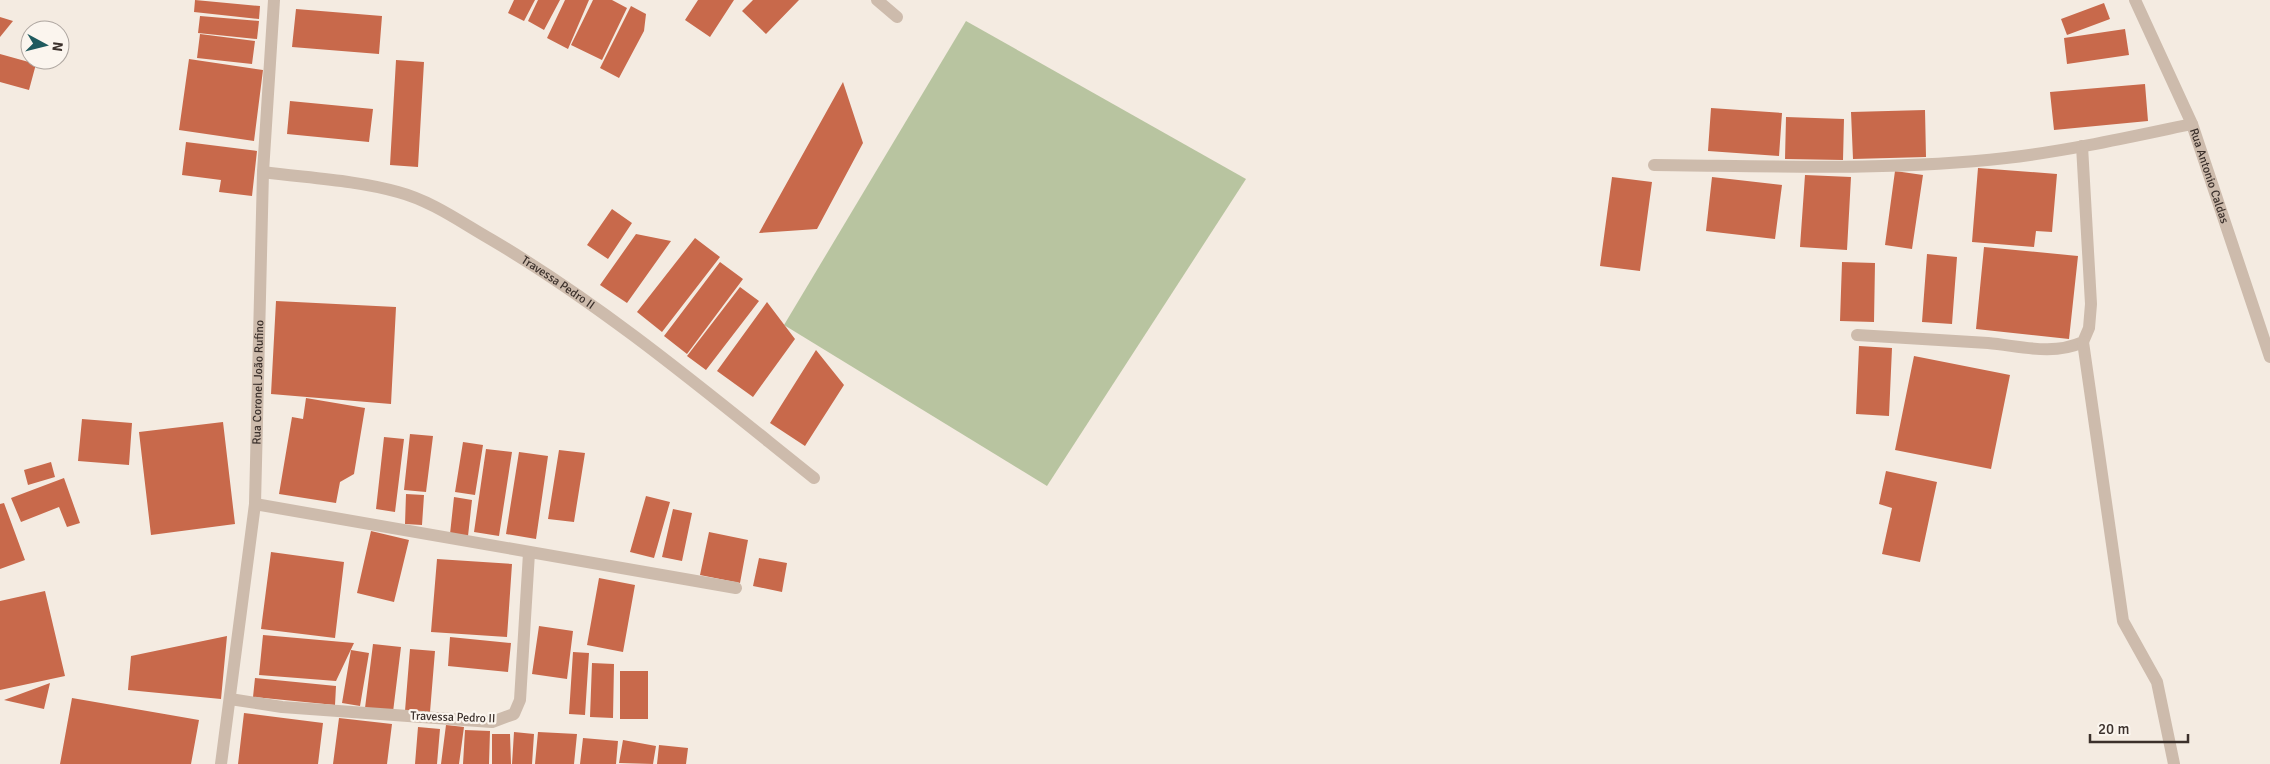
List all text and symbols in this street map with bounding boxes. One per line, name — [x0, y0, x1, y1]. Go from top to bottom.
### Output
north arrow — [20, 20, 70, 70]
text: N — [48, 41, 66, 52]
street label: Rua Antonio Caldas — [2186, 126, 2232, 225]
street label: Travessa Pedro II — [518, 253, 597, 313]
street label: Rua Coronel João Rufino — [249, 320, 267, 445]
street label: Travessa Pedro II — [410, 709, 496, 726]
scale bar — [2090, 712, 2188, 744]
text: 20 m — [2098, 720, 2129, 738]

